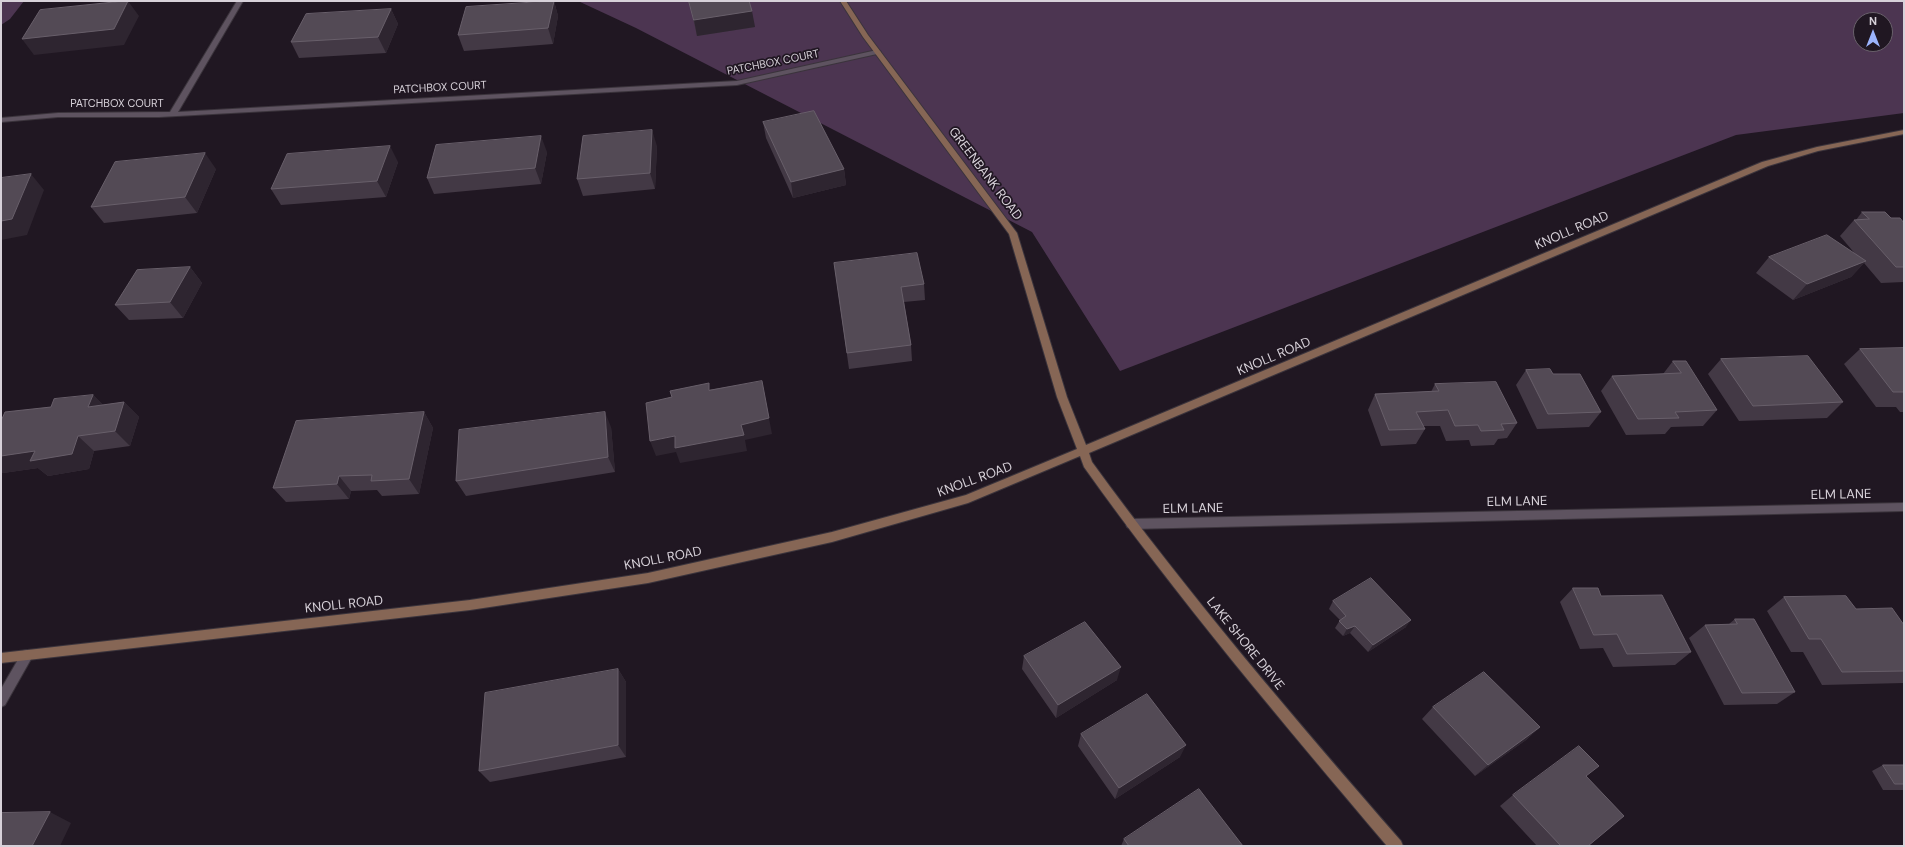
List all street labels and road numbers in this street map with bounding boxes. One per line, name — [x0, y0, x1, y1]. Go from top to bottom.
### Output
street label: PATCHBOX COURT — [726, 48, 820, 78]
street label: PATCHBOX COURT — [393, 79, 487, 97]
street label: PATCHBOX COURT — [70, 97, 164, 111]
street label: GREENBANK ROAD — [945, 124, 1025, 224]
street label: KNOLL ROAD — [1533, 208, 1611, 254]
street label: KNOLL ROAD — [1235, 334, 1313, 380]
street label: KNOLL ROAD — [935, 459, 1015, 501]
street label: ELM LANE — [1811, 487, 1871, 503]
street label: ELM LANE — [1487, 494, 1547, 510]
street label: ELM LANE — [1163, 501, 1223, 517]
street label: KNOLL ROAD — [623, 544, 703, 574]
street label: KNOLL ROAD — [304, 593, 384, 617]
street label: LAKE SHORE DRIVE — [1203, 595, 1287, 693]

